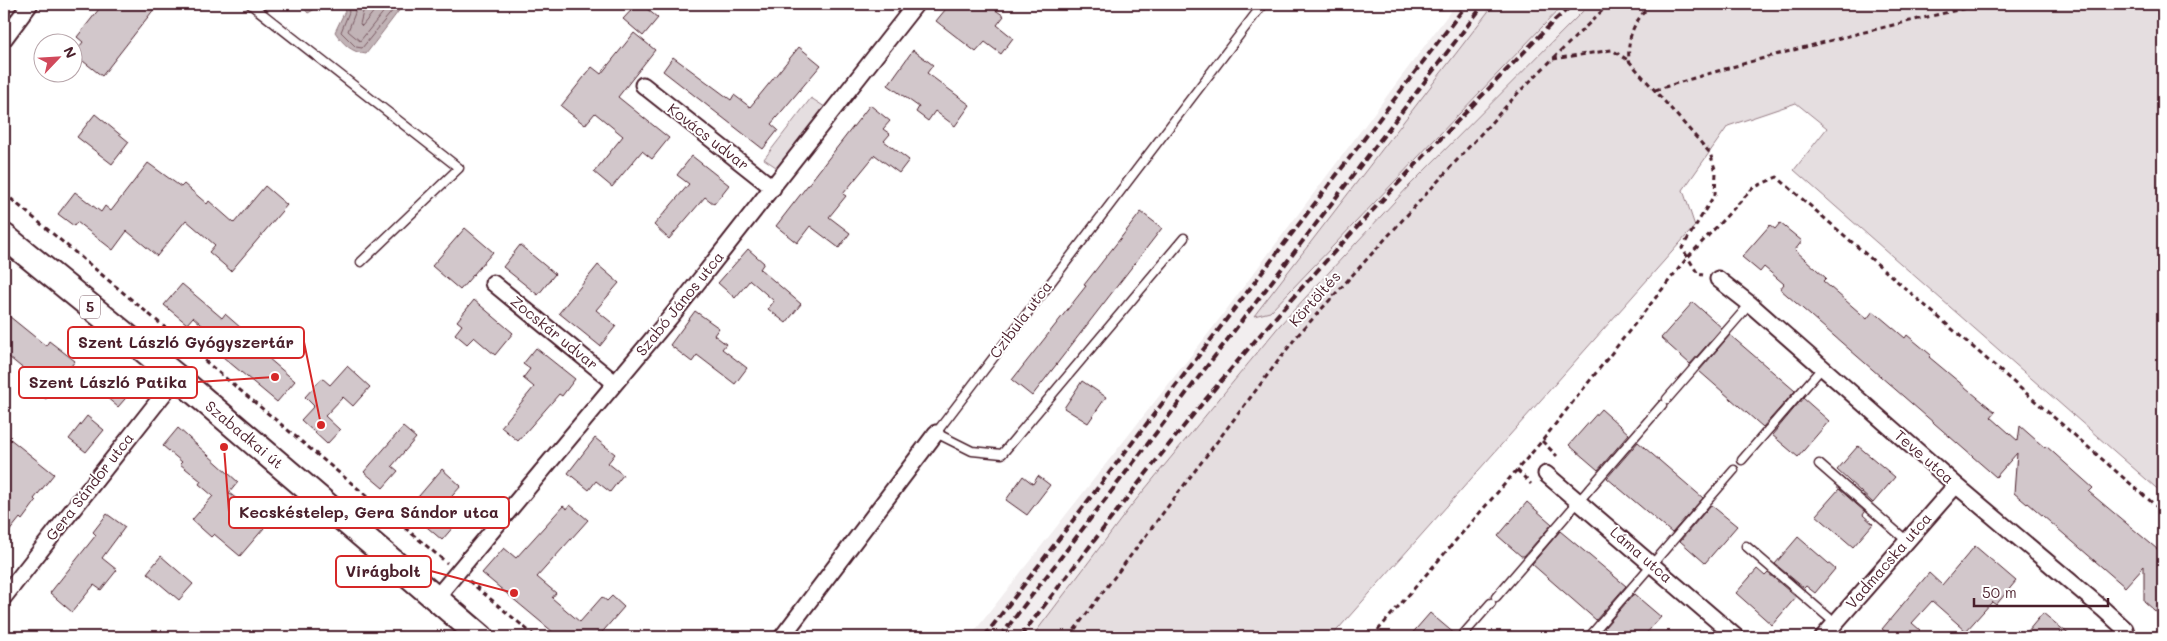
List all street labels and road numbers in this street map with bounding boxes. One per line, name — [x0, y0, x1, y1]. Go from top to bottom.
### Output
street label: Kovács udvar — [664, 98, 753, 174]
street label: Szabó János utca — [631, 247, 728, 360]
street label: Körtöltés — [1284, 266, 1345, 330]
street label: Czibula utca — [984, 277, 1056, 362]
street label: Zocskár udvar — [507, 291, 603, 374]
road number: 5 — [80, 296, 100, 318]
street label: Szabadkai út — [201, 396, 288, 473]
street label: Teve utca — [1891, 425, 1959, 488]
street label: Gera Sándor utca — [41, 428, 138, 545]
street label: Vadmacska utca — [1841, 508, 1935, 613]
street label: Láma utca — [1606, 522, 1677, 587]

